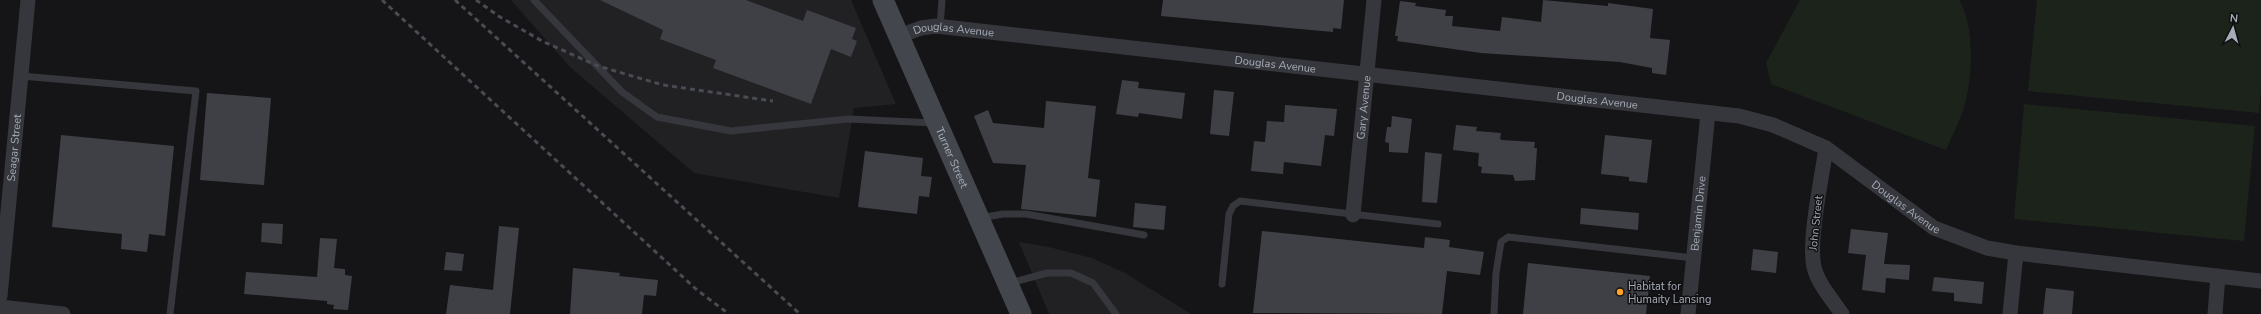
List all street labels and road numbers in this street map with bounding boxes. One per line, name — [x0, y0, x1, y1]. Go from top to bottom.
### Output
street label: Douglas Avenue — [911, 18, 995, 40]
street label: Douglas Avenue — [1234, 52, 1317, 76]
street label: Gary Avenue — [1353, 75, 1374, 140]
street label: Douglas Avenue — [1556, 88, 1639, 112]
street label: Seagar Street — [3, 113, 25, 182]
street label: Turner Street — [932, 125, 972, 190]
street label: Benjamin Drive — [1687, 175, 1709, 252]
street label: Douglas Avenue — [1869, 177, 1942, 237]
street label: John Street — [1806, 195, 1826, 252]

